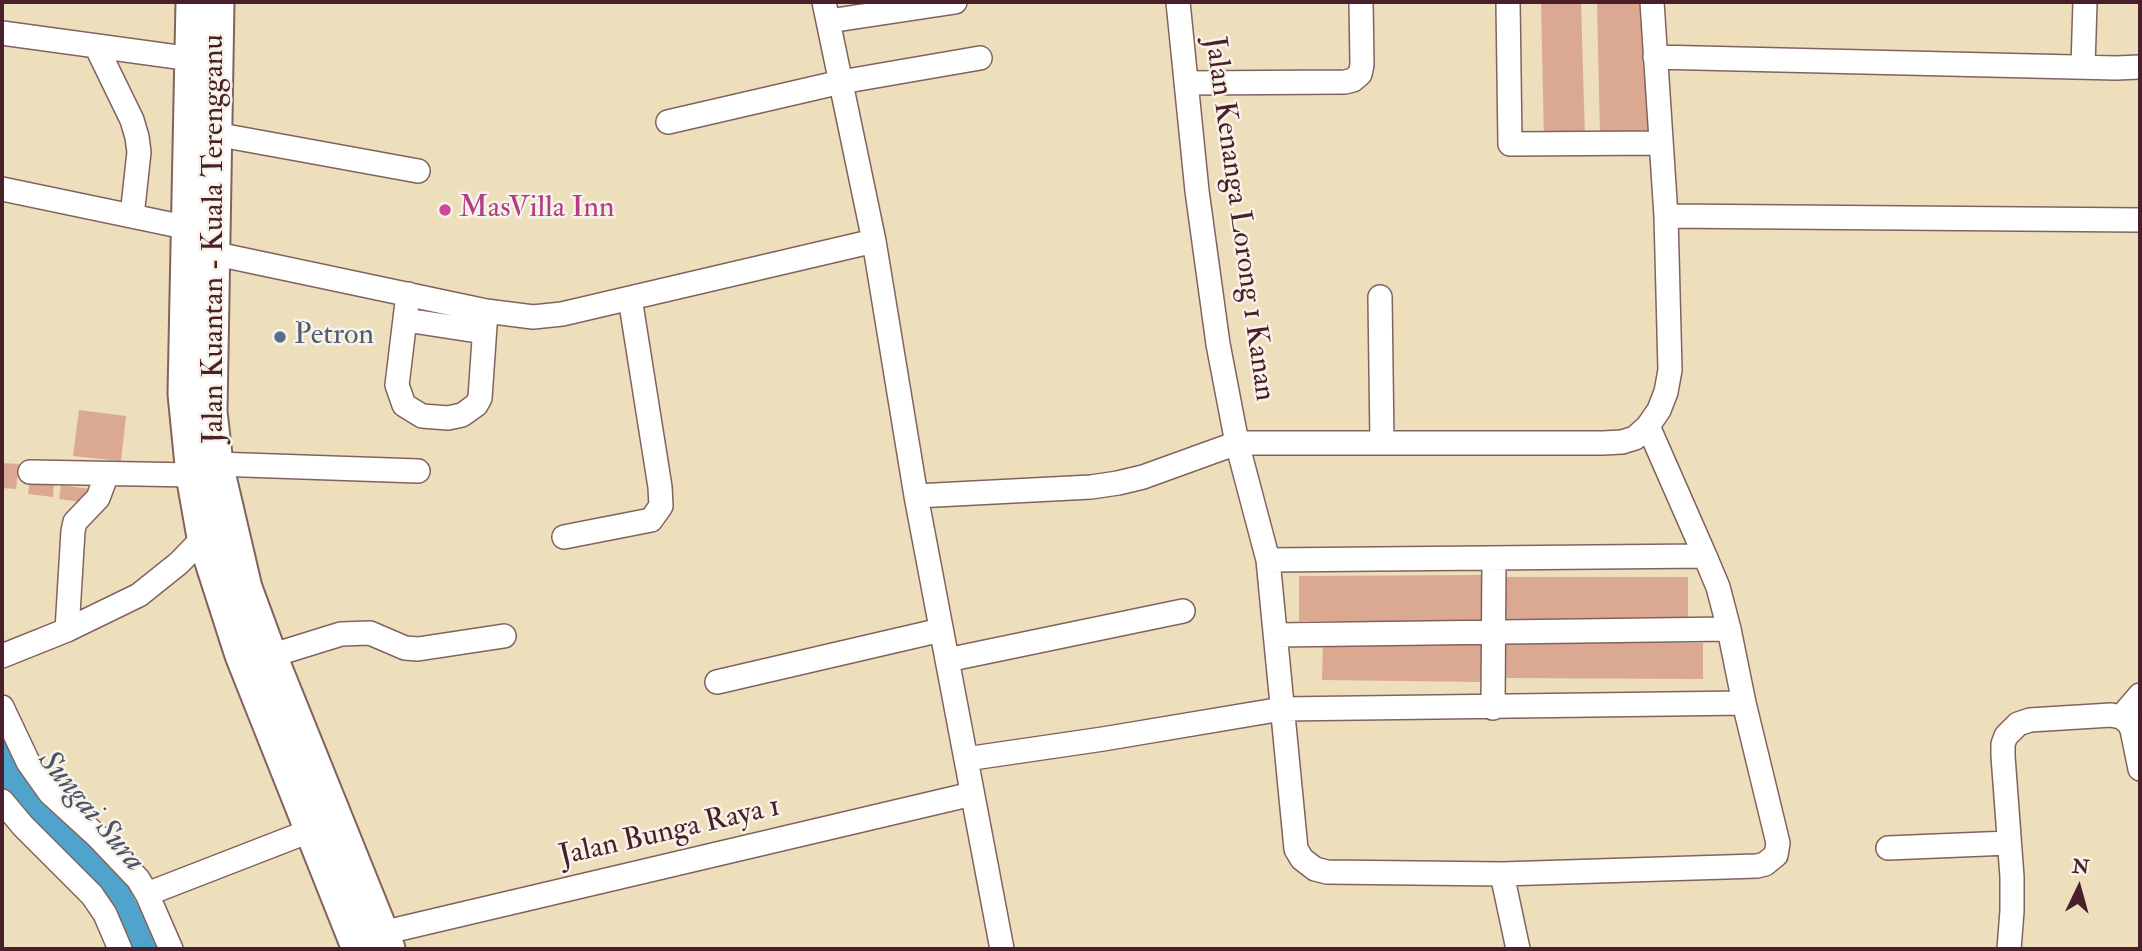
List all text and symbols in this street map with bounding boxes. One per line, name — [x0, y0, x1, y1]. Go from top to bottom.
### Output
street label: Jalan Kuantan - Kuala Terengganu — [198, 34, 234, 444]
street label: Jalan Kenanga Lorong 1 Kanan — [1195, 35, 1281, 403]
place label: MasVilla Inn — [459, 192, 614, 228]
marker: MasVilla Inn — [437, 202, 453, 218]
place label: Petron — [294, 319, 374, 355]
marker: Petron — [272, 329, 288, 345]
water label: Sungai Sura — [28, 743, 152, 881]
street label: Jalan Bunga Raya 1 — [556, 790, 784, 876]
north arrow — [2044, 853, 2114, 923]
text: N — [2071, 854, 2090, 880]

